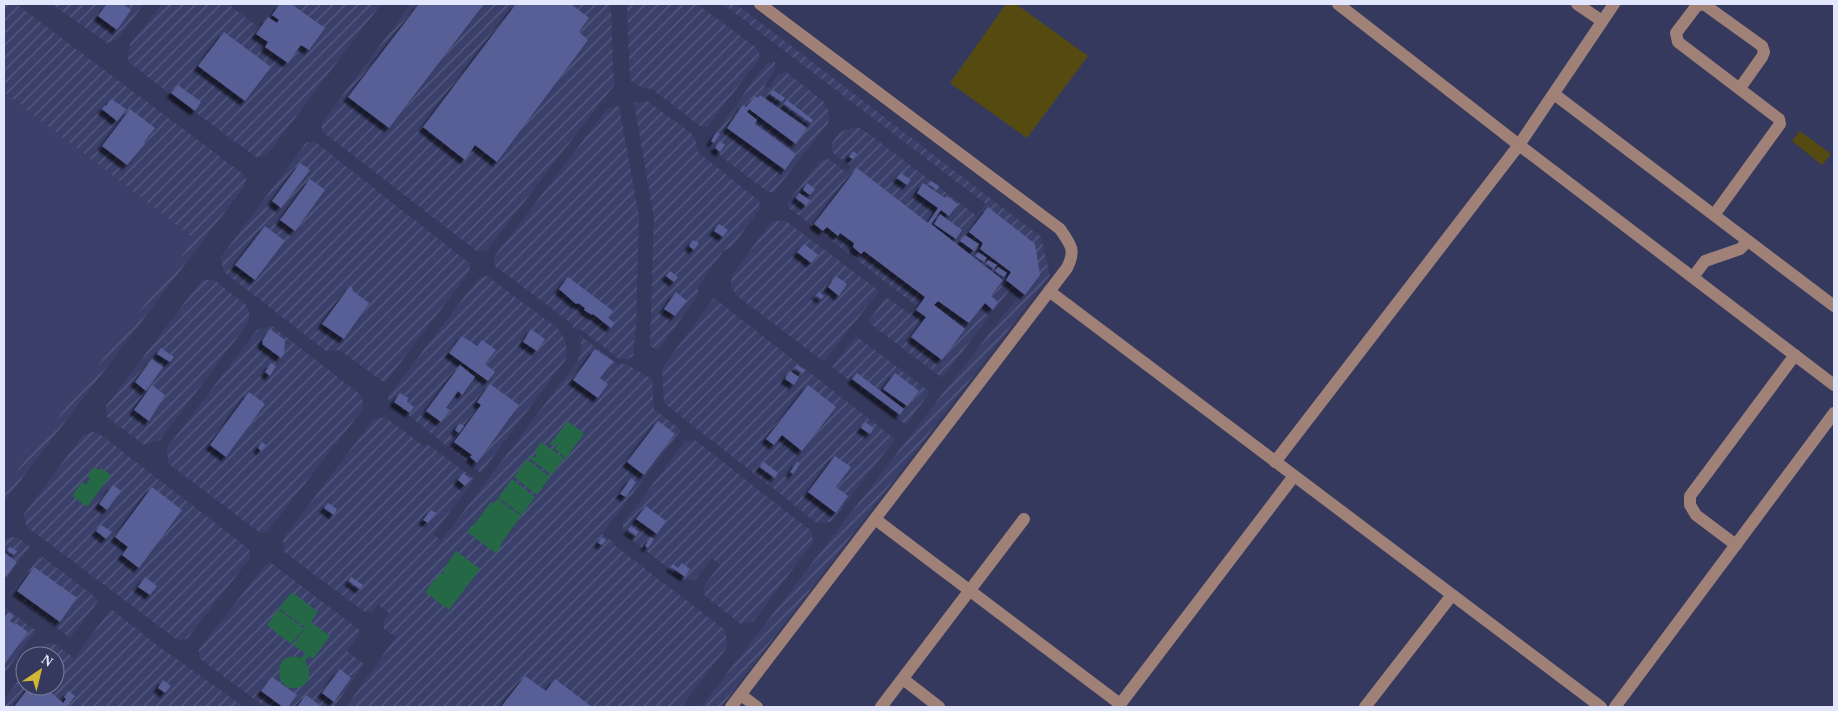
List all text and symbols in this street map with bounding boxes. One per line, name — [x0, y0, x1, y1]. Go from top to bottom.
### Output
north arrow — [15, 646, 65, 696]
text: N — [39, 652, 56, 670]

